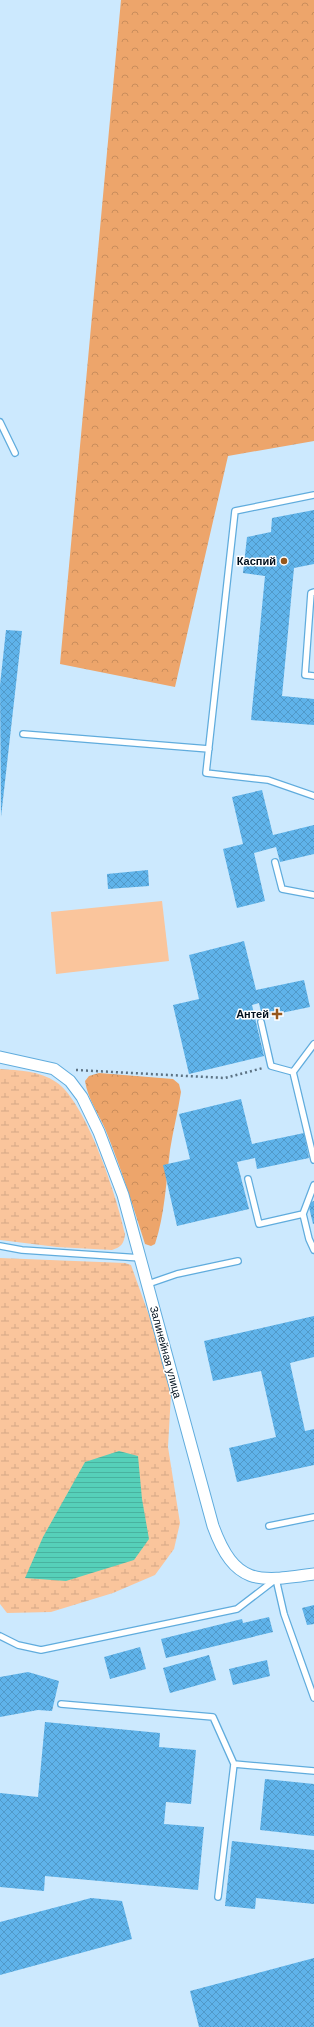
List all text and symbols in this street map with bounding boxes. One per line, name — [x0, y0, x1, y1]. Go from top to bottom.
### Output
place label: Каспий — [237, 554, 276, 568]
marker: Каспий — [279, 556, 289, 566]
place label: Антей — [236, 1007, 269, 1021]
marker: Антей — [272, 1009, 282, 1019]
street label: Залинейная улица — [147, 1304, 185, 1401]

